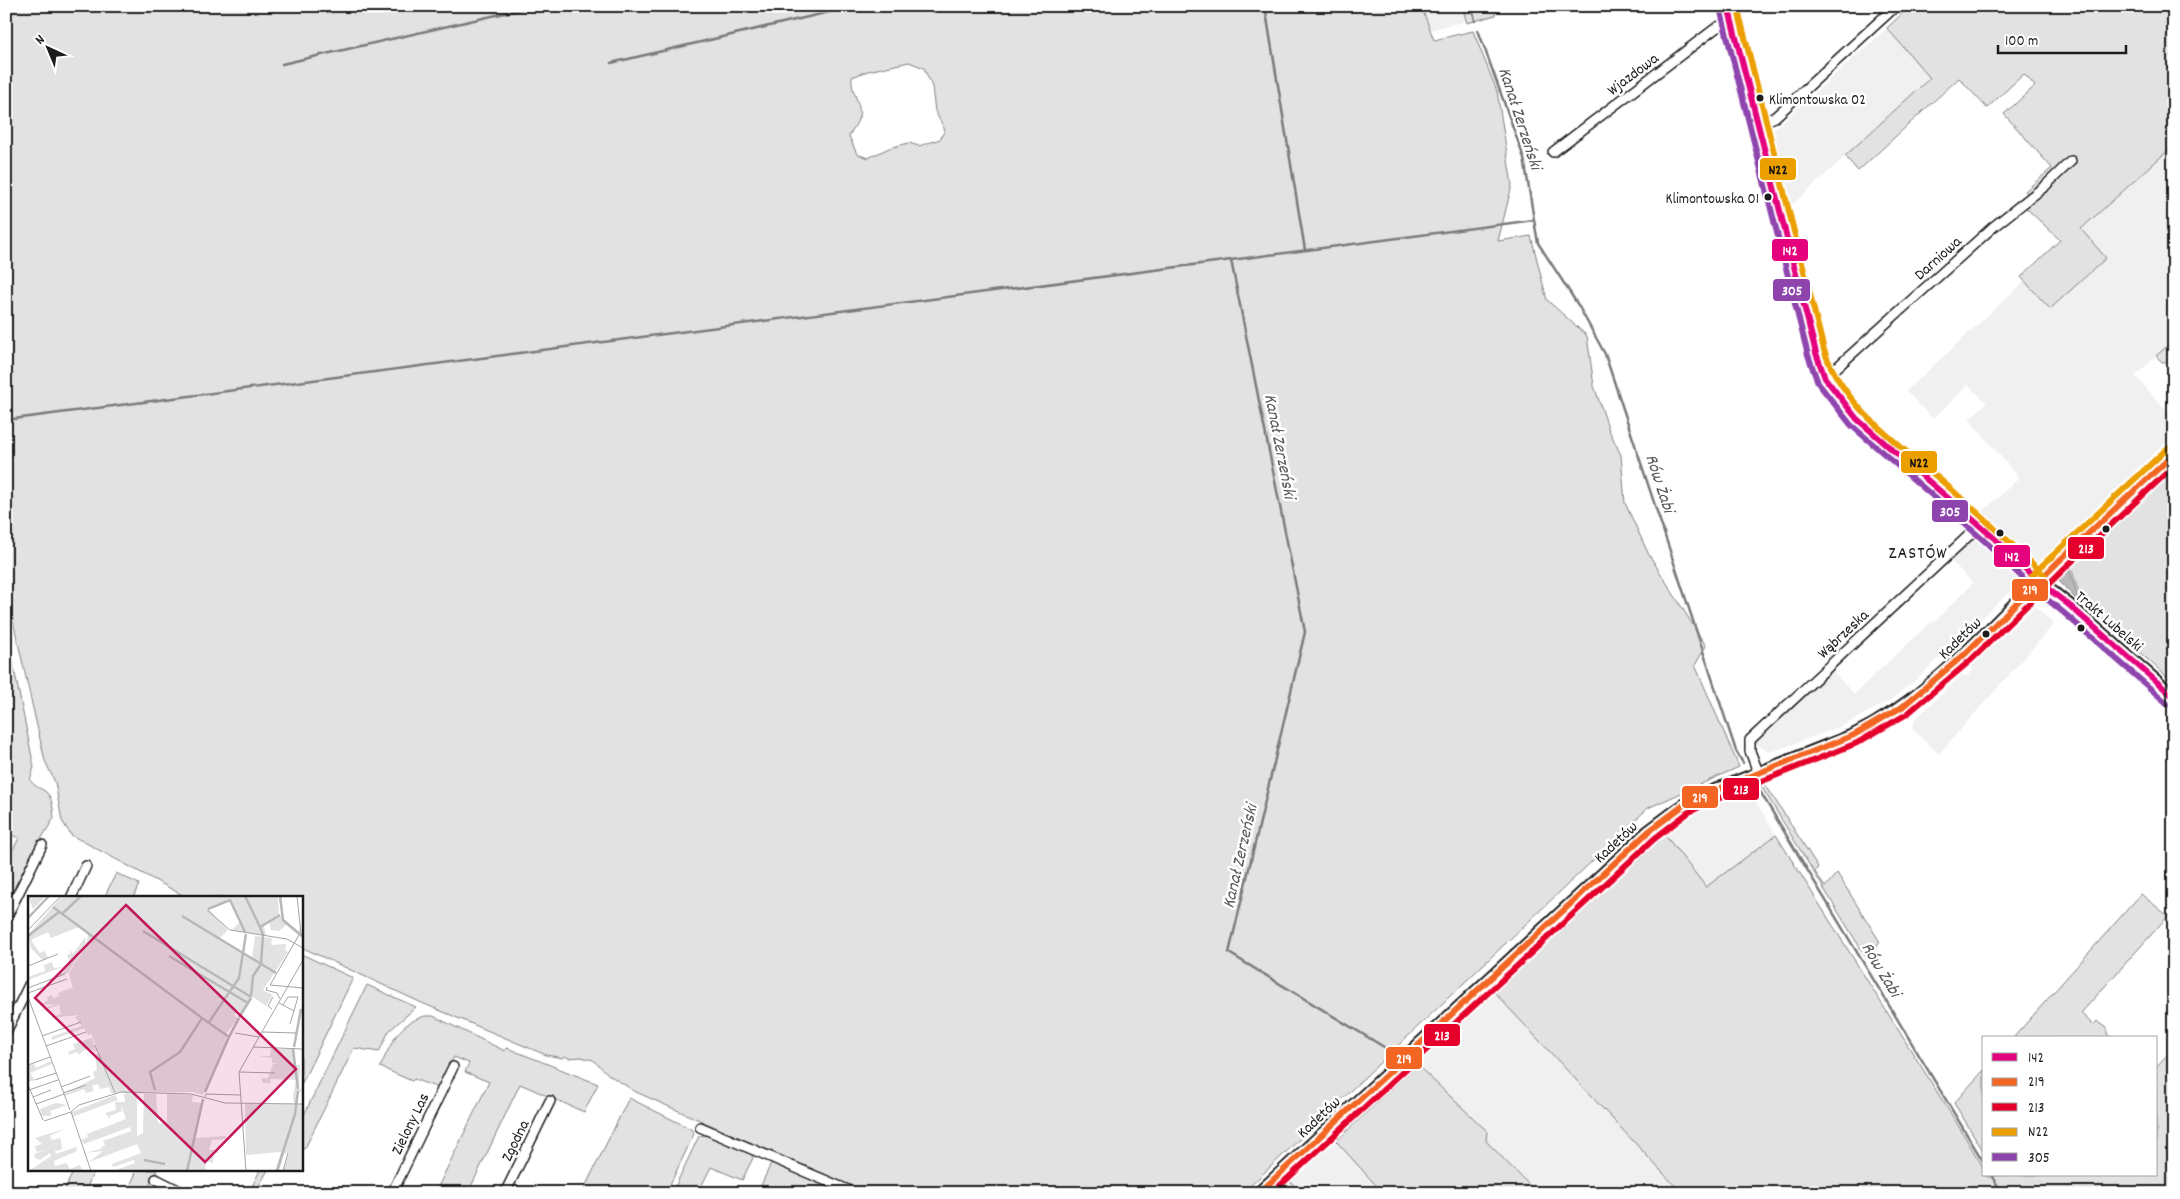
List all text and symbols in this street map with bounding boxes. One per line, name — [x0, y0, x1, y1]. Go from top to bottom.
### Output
north arrow — [22, 22, 72, 72]
scale bar — [1998, 22, 2125, 54]
text: N — [31, 30, 50, 50]
text: 100 m — [2005, 31, 2038, 53]
street label: Wjazdowa — [1603, 48, 1665, 102]
water label: Kanał Zerzeński — [1490, 64, 1548, 176]
place label: Klimontowska 02 — [1769, 90, 1866, 112]
marker: Klimontowska 02 — [1755, 93, 1765, 103]
line badge: N22 — [1759, 157, 1797, 181]
text: N22 — [1768, 161, 1788, 181]
place label: Klimontowska 01 — [1666, 189, 1759, 211]
marker: Klimontowska 01 — [1763, 192, 1773, 202]
street label: Darniowa — [1910, 231, 1968, 286]
line badge: 142 — [1771, 238, 1809, 262]
text: 142 — [1783, 242, 1798, 262]
line badge: 305 — [1772, 278, 1811, 302]
text: 305 — [1782, 282, 1803, 302]
water label: Kanał Zerzeński — [1256, 392, 1301, 504]
line badge: N22 — [1900, 450, 1938, 474]
water label: Rów Żabi — [1637, 451, 1681, 519]
text: N22 — [1909, 454, 1929, 474]
line badge: 305 — [1931, 499, 1969, 523]
text: 305 — [1940, 503, 1961, 523]
unlabelled marker — [2101, 524, 2111, 534]
unlabelled marker — [1995, 528, 2005, 538]
line badge: 213 — [2067, 536, 2105, 560]
text: 213 — [2078, 540, 2094, 560]
district label: ZASTÓW — [1888, 542, 1948, 567]
line badge: 142 — [1993, 544, 2031, 568]
text: 142 — [2005, 548, 2020, 568]
line badge: 219 — [2011, 578, 2049, 602]
text: 219 — [2022, 581, 2038, 601]
street label: Trakt Lubelski — [2069, 586, 2147, 658]
street label: Wąbrzeska — [1813, 605, 1875, 665]
street label: Kadetów — [1934, 612, 1988, 665]
unlabelled marker — [2076, 623, 2086, 633]
unlabelled marker — [1981, 629, 1991, 639]
line badge: 213 — [1722, 777, 1760, 801]
text: 213 — [1733, 781, 1749, 801]
line badge: 219 — [1681, 785, 1719, 809]
text: 219 — [1692, 789, 1708, 809]
water label: Kanał Zerzeński — [1217, 799, 1266, 911]
street label: Kadetów — [1590, 816, 1644, 869]
inset map — [28, 896, 302, 1172]
water label: Rów Żabi — [1854, 938, 1907, 1005]
line badge: 213 — [1423, 1023, 1461, 1047]
text: 213 — [1434, 1027, 1450, 1047]
legend — [1982, 1036, 2158, 1176]
line badge: 219 — [1385, 1046, 1423, 1070]
text: 142 — [2028, 1048, 2044, 1070]
text: 219 — [1396, 1050, 1412, 1070]
text: 219 — [2028, 1072, 2045, 1094]
street label: Zielony Las — [386, 1089, 436, 1159]
street label: Kadetów — [1293, 1091, 1347, 1144]
text: 213 — [2028, 1098, 2045, 1120]
street label: Zgodna — [496, 1116, 536, 1166]
text: N22 — [2028, 1122, 2049, 1144]
text: 305 — [2028, 1148, 2050, 1170]

